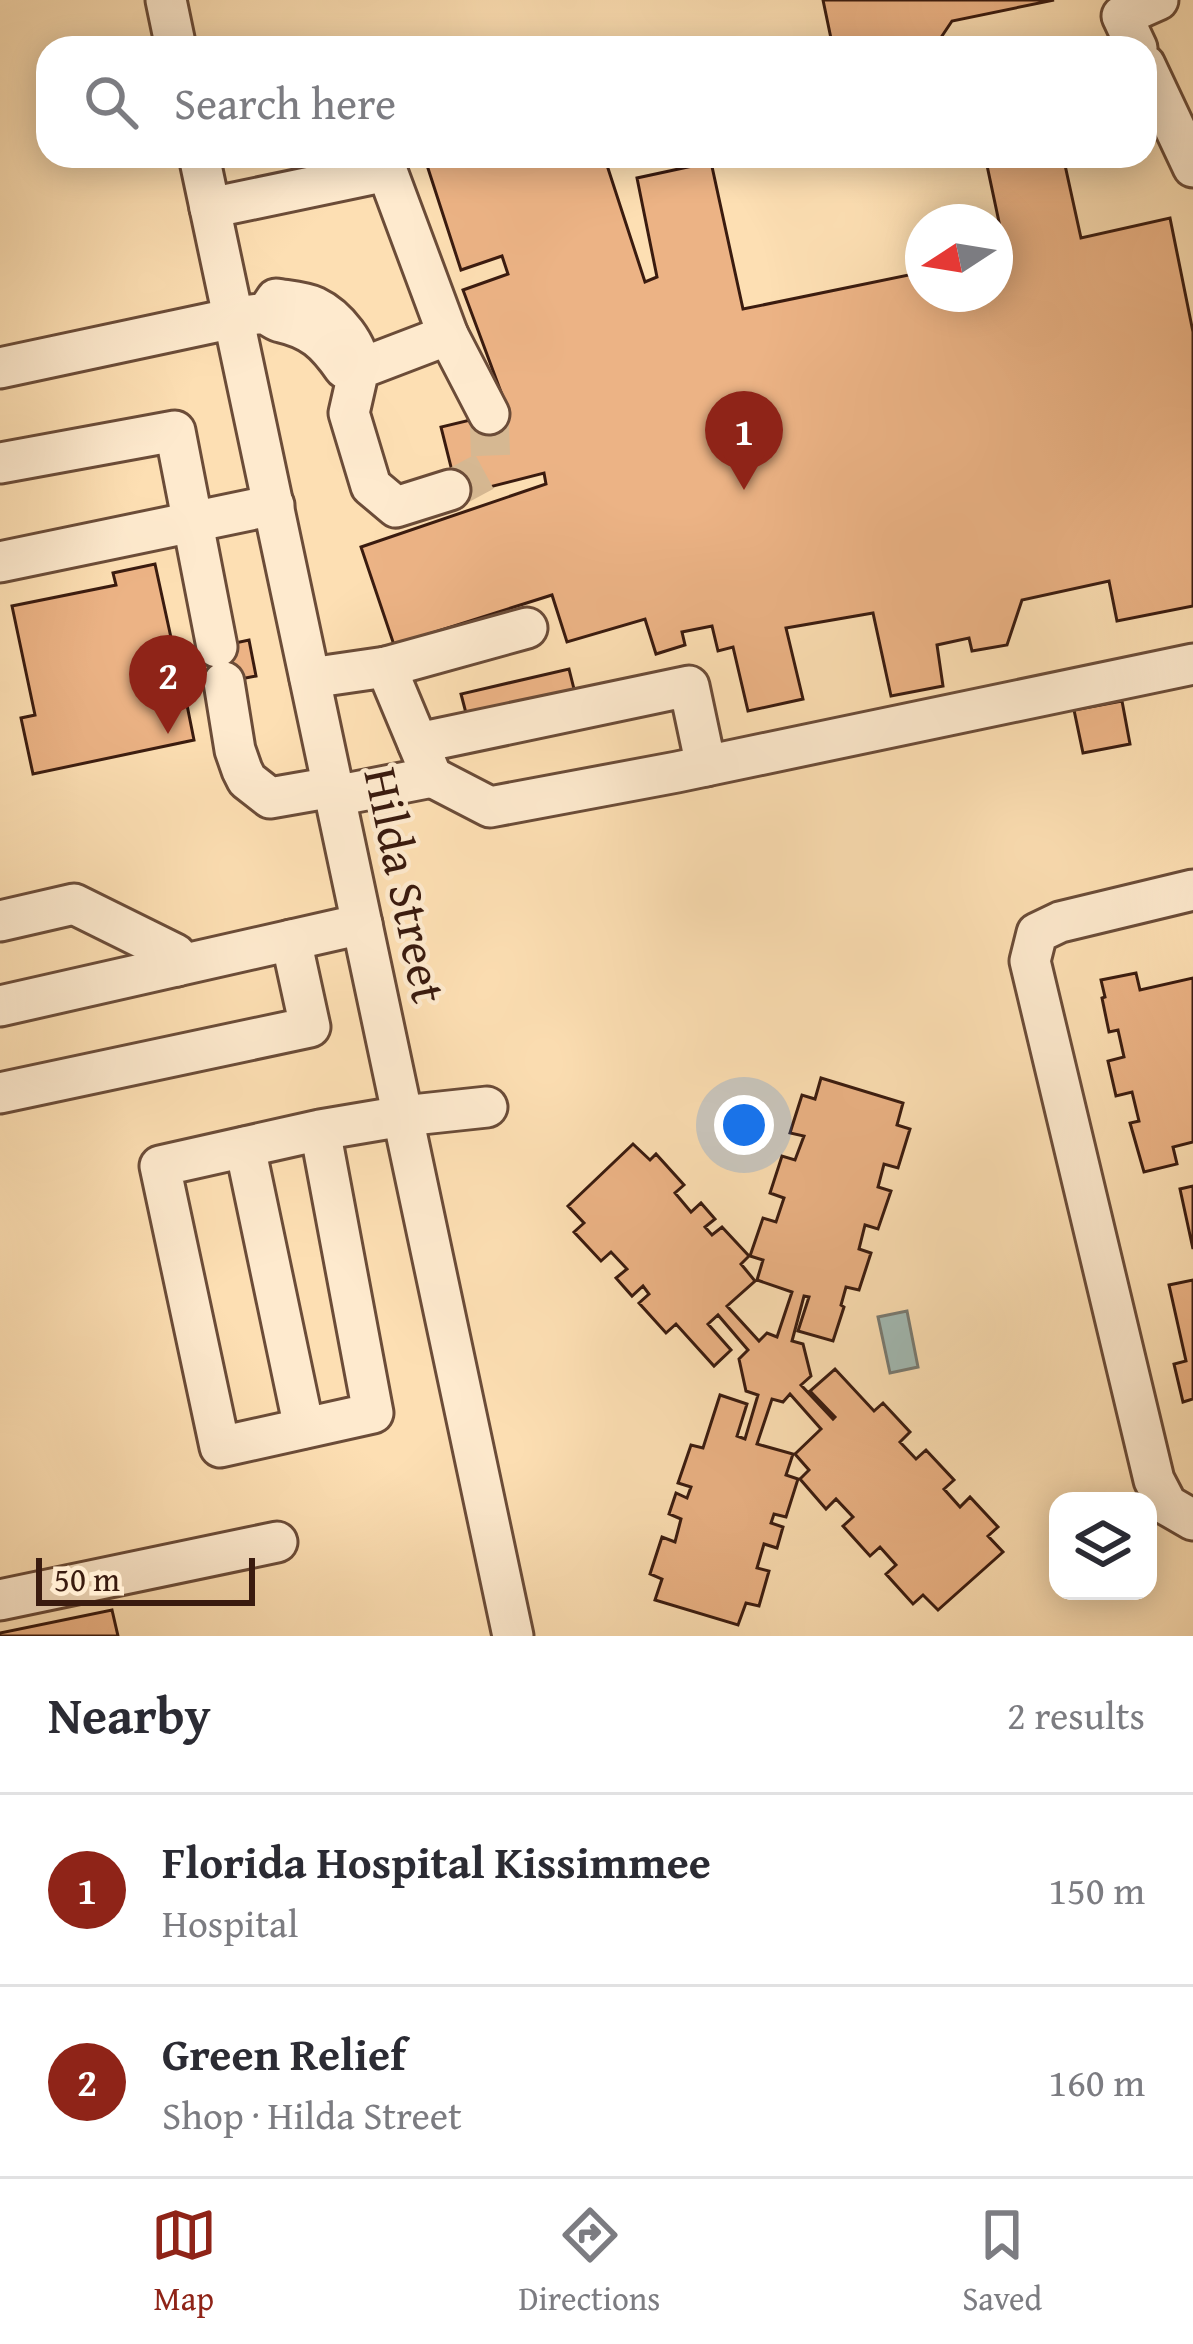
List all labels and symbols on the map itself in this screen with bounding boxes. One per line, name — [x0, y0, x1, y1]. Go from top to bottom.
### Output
north arrow — [905, 204, 1013, 312]
pin: 1 — [705, 391, 783, 490]
pin: 2 — [129, 635, 207, 734]
street label: Hilda Street — [346, 761, 466, 1009]
your location — [714, 1095, 774, 1155]
scale bar — [36, 1552, 255, 1605]

